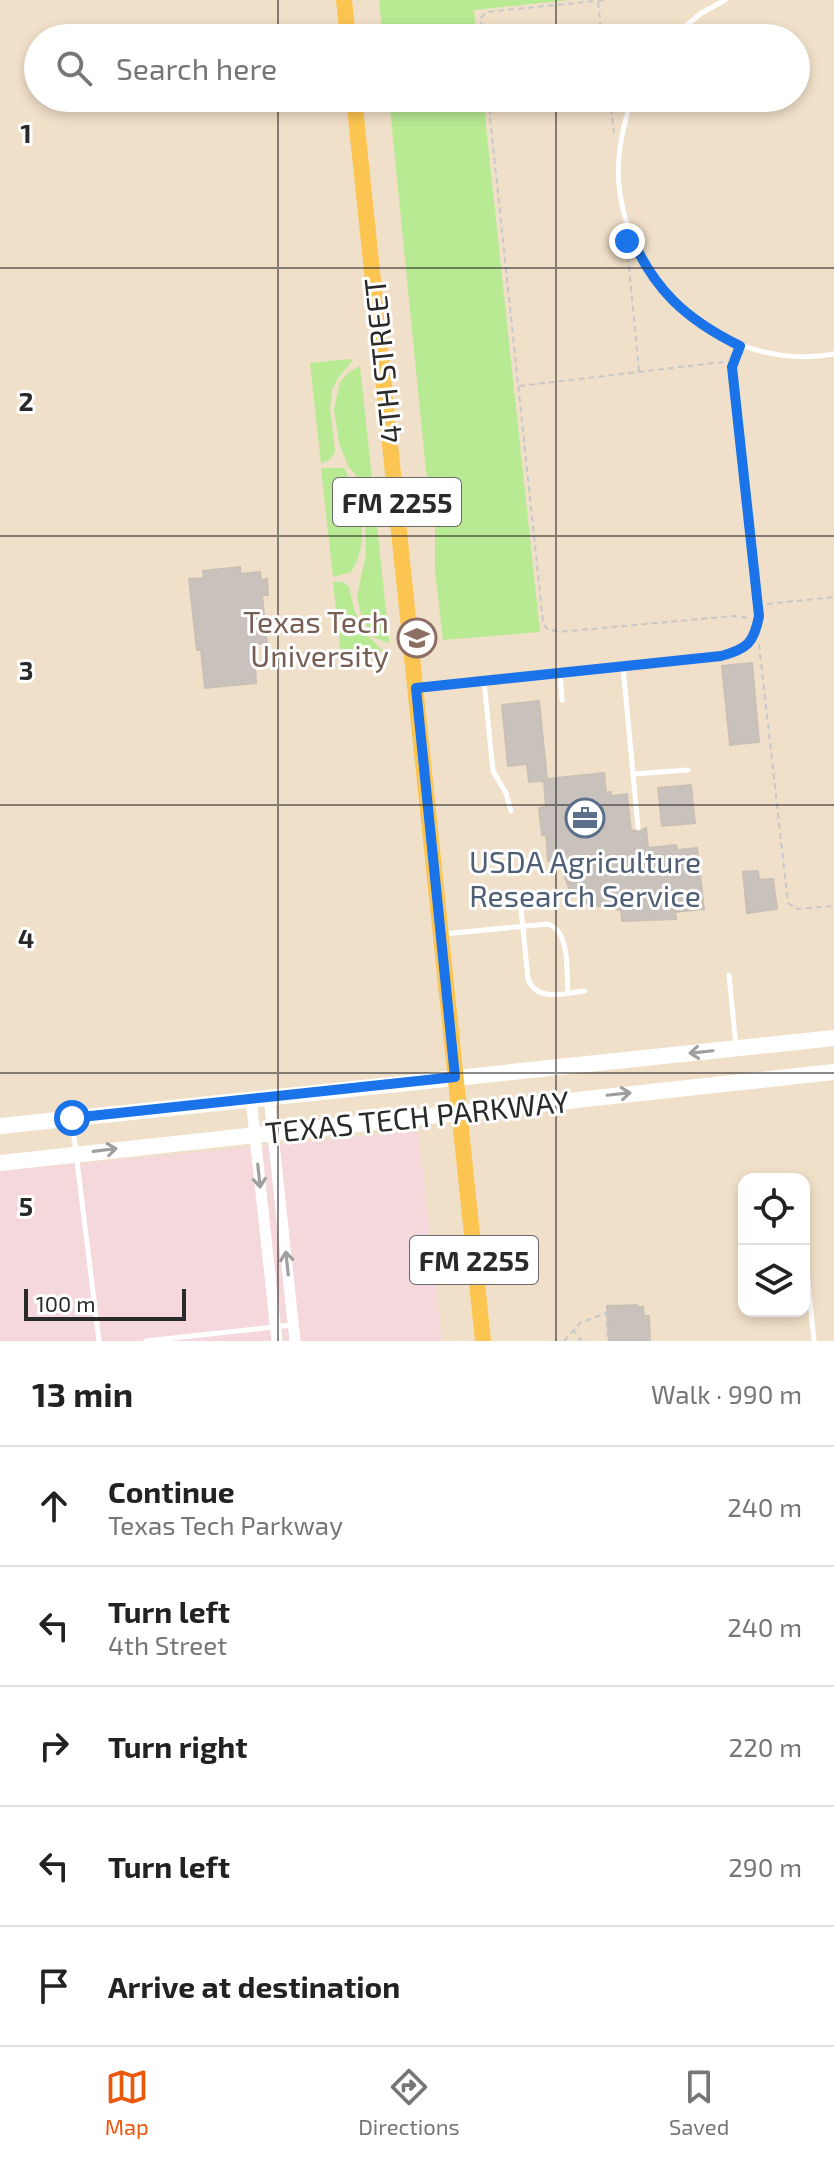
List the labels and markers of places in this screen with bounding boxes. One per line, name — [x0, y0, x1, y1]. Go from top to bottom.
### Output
place label: Texas Tech University — [243, 603, 389, 673]
school or university icon: Texas Tech University — [396, 617, 438, 659]
office icon: USDA Agriculture Research Service — [564, 797, 606, 839]
place label: USDA Agriculture Research Service — [469, 843, 701, 913]

